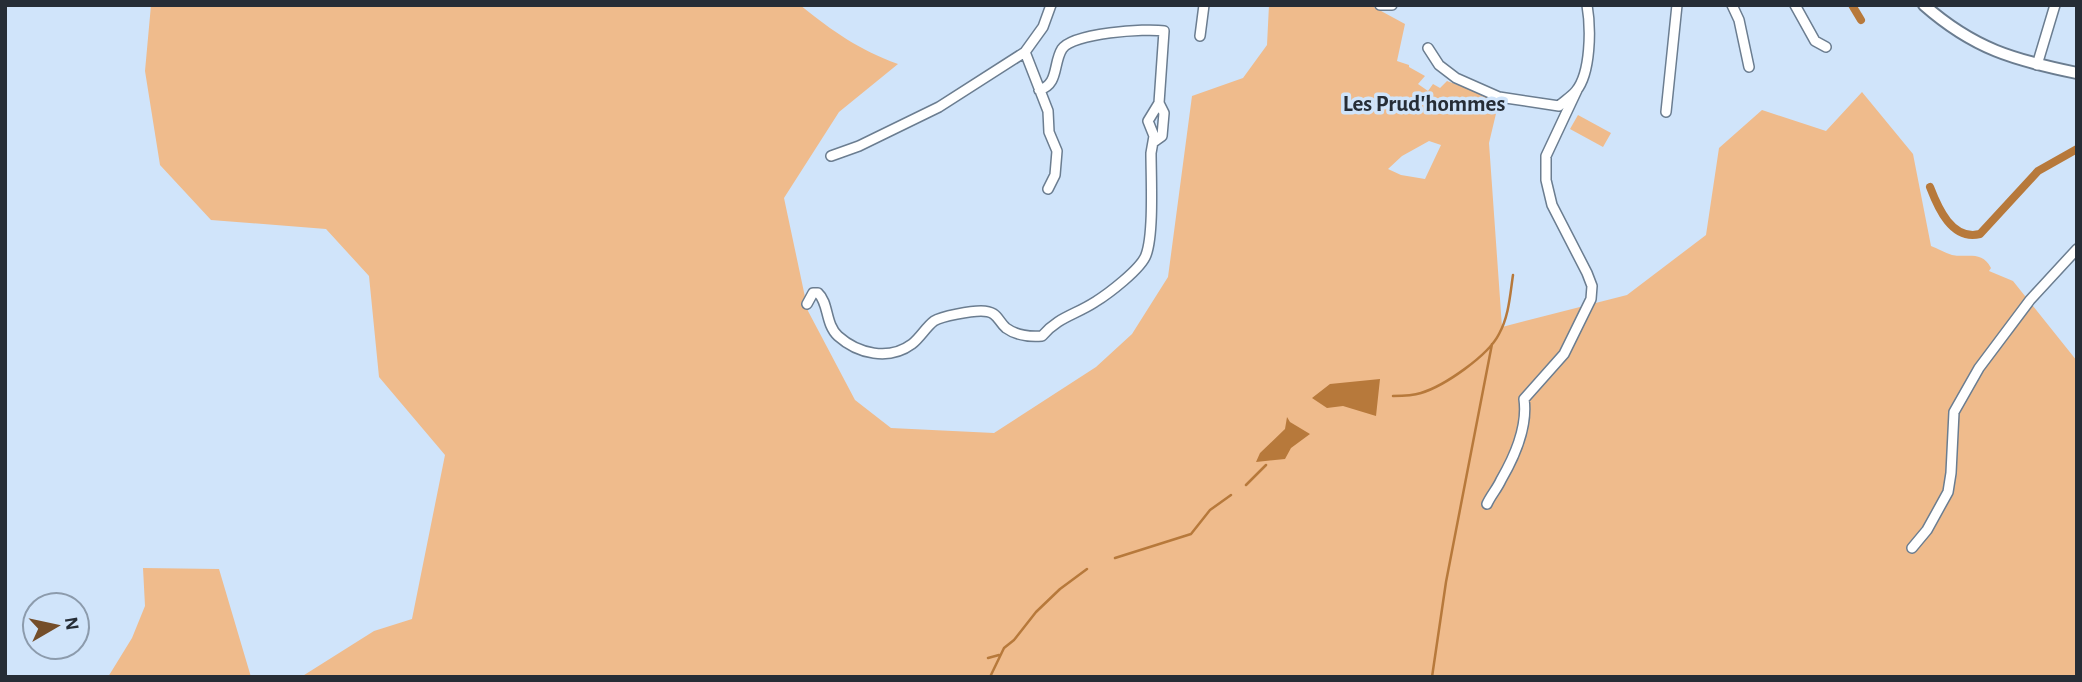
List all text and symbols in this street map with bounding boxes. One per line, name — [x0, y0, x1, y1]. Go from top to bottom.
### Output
district label: Les Prud'hommes — [1343, 93, 1505, 116]
north arrow — [21, 591, 91, 661]
text: N — [61, 616, 82, 632]

